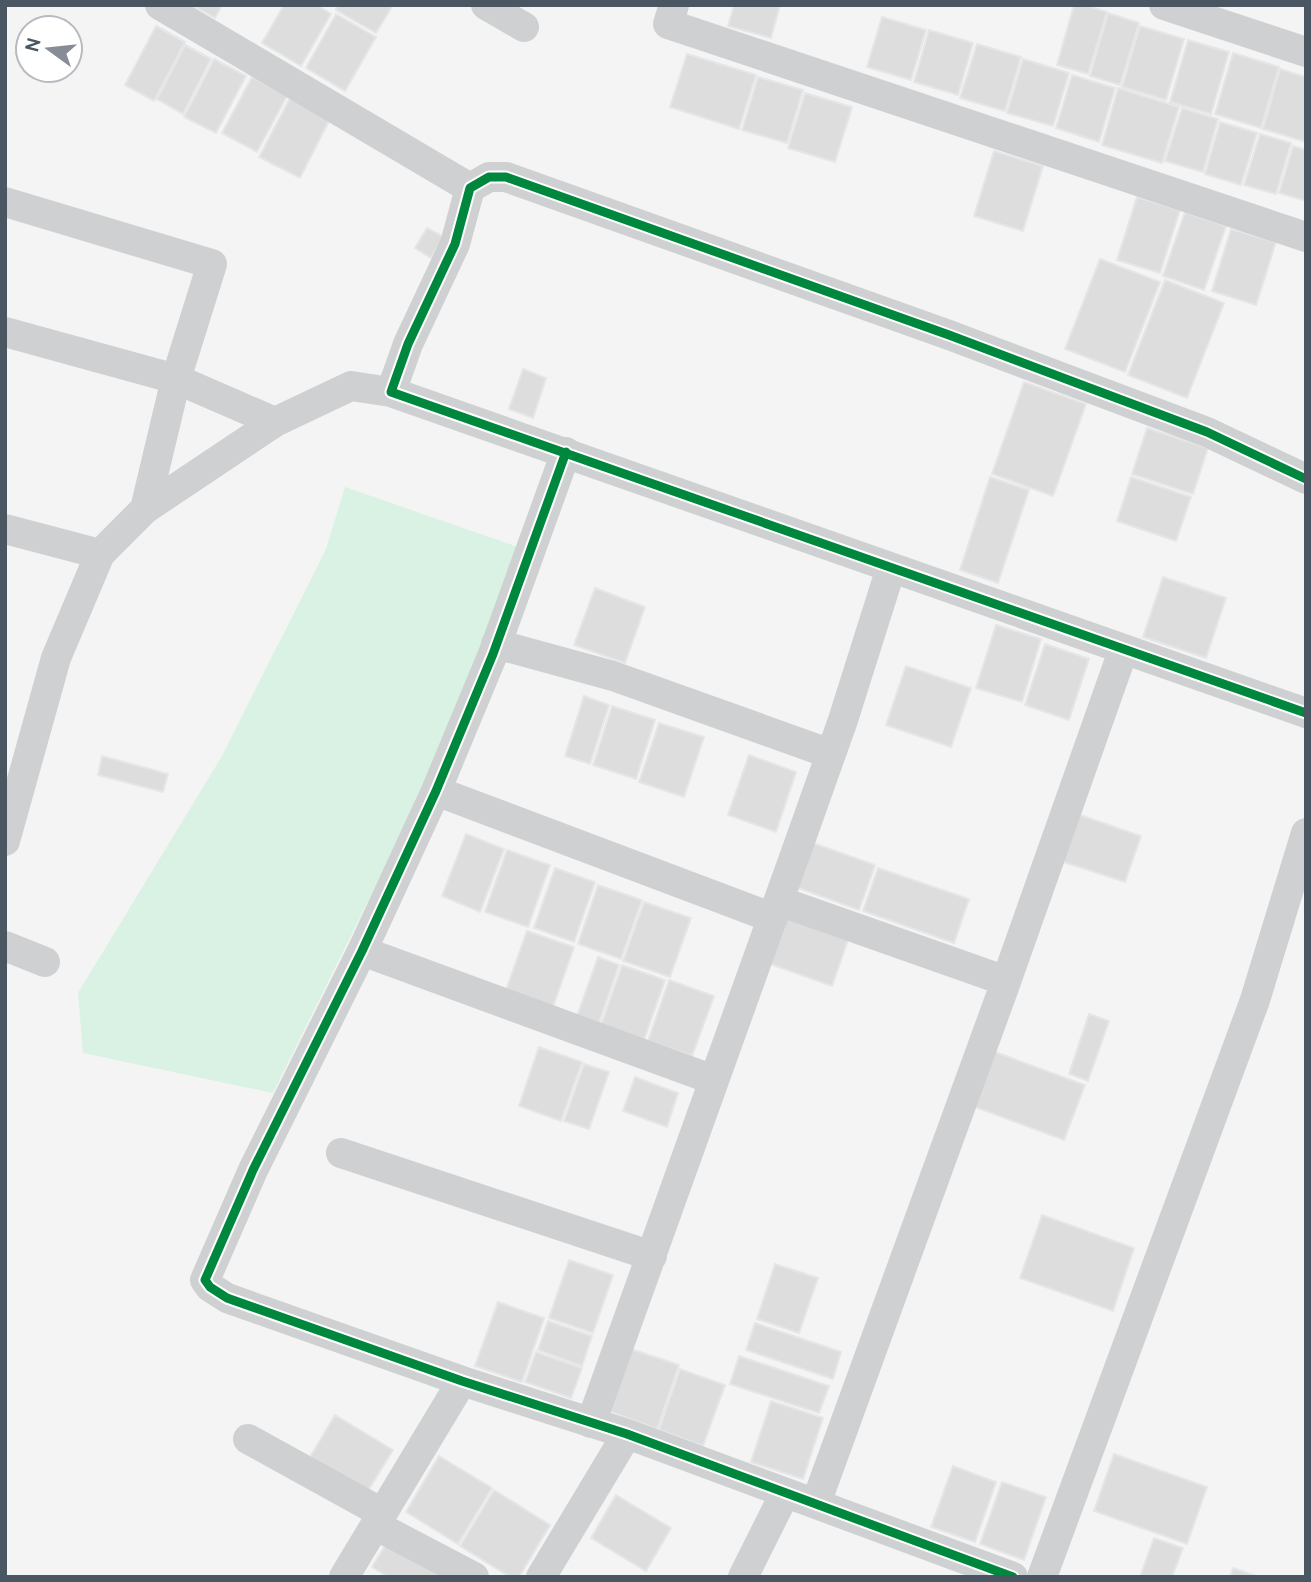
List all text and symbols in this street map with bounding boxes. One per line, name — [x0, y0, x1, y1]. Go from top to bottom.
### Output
north arrow — [14, 14, 84, 84]
text: N — [20, 35, 46, 54]

